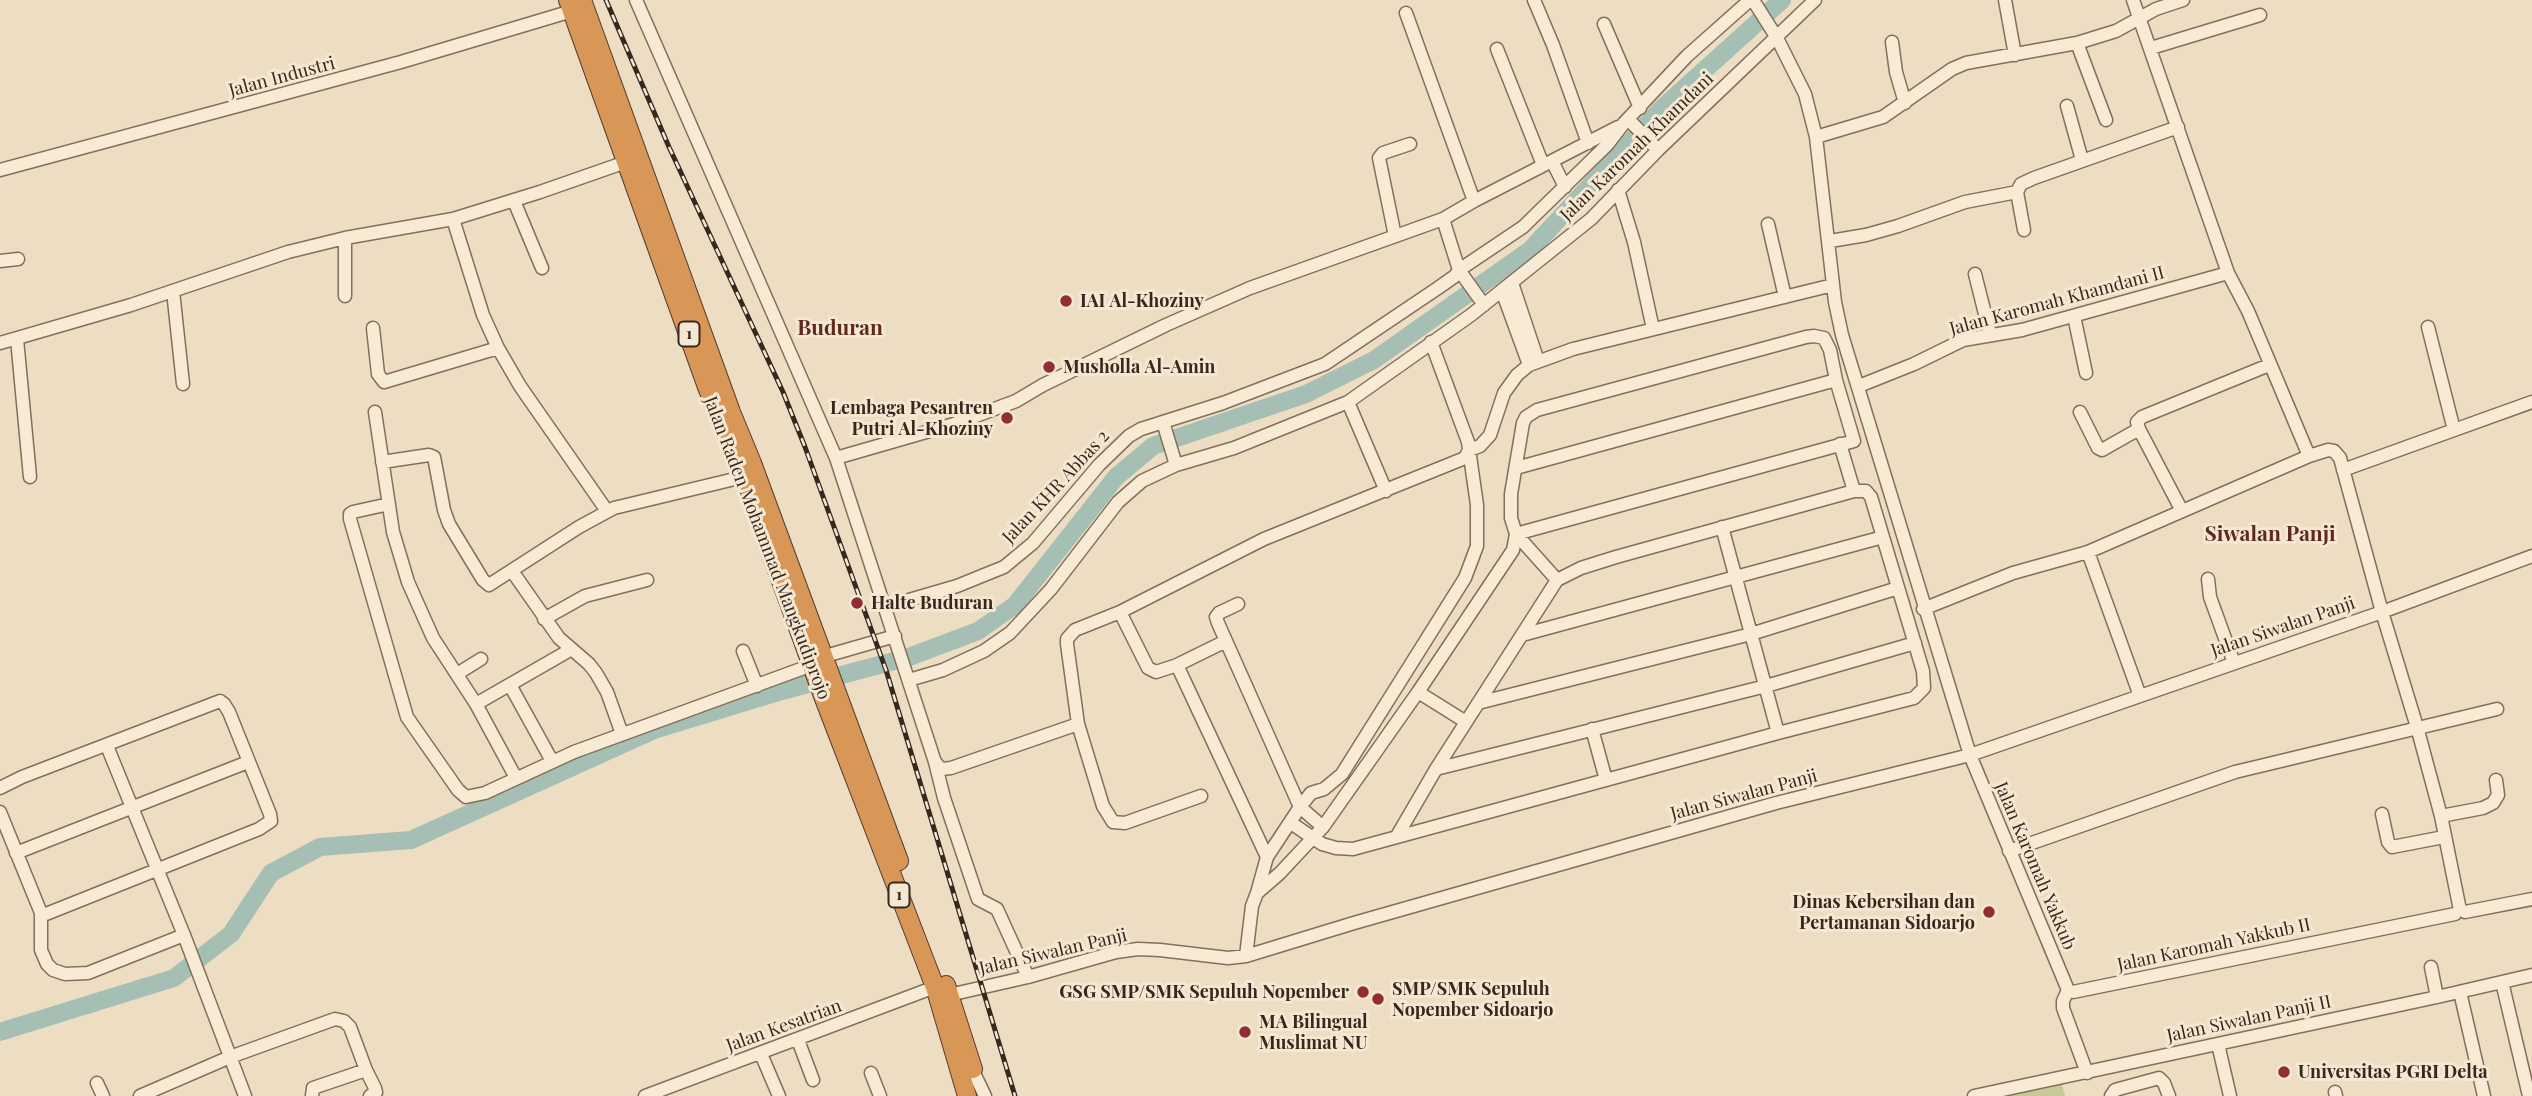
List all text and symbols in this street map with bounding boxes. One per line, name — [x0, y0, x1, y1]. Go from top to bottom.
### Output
street label: Jalan Industri — [226, 52, 338, 102]
street label: Jalan Karomah Khamdani — [1556, 68, 1718, 226]
street label: Jalan Karomah Khamdani II — [1947, 262, 2167, 340]
place label: IAI Al-Khoziny — [1080, 290, 1204, 312]
marker: IAI Al-Khoziny — [1058, 293, 1074, 309]
district label: Buduran — [797, 315, 883, 341]
road number: 1 — [678, 322, 700, 346]
place label: Musholla Al-Amin — [1063, 356, 1215, 378]
marker: Musholla Al-Amin — [1041, 359, 1057, 375]
street label: Jalan Raden Mohammad Mangkudiprojo — [699, 393, 835, 703]
place label: Lembaga Pesantren Putri Al-Khoziny — [830, 397, 993, 440]
marker: Lembaga Pesantren Putri Al-Khoziny — [999, 410, 1015, 426]
street label: Jalan KHR Abbas 2 — [998, 426, 1114, 548]
district label: Siwalan Panji — [2204, 521, 2336, 547]
place label: Halte Buduran — [871, 592, 993, 614]
street label: Jalan Siwalan Panji — [2208, 592, 2358, 662]
marker: Halte Buduran — [849, 595, 865, 611]
street label: Jalan Siwalan Panji — [1668, 765, 1820, 825]
street label: Jalan Karomah Yakkub — [1990, 779, 2080, 953]
road number: 1 — [888, 882, 909, 908]
place label: Dinas Kebersihan dan Pertamanan Sidoarjo — [1792, 891, 1975, 934]
marker: Dinas Kebersihan dan Pertamanan Sidoarjo — [1981, 904, 1997, 920]
street label: Jalan Karomah Yakkub II — [2115, 914, 2313, 976]
street label: Jalan Siwalan Panji — [977, 924, 1129, 980]
place label: SMP/SMK Sepuluh Nopember Sidoarjo — [1392, 978, 1553, 1020]
place label: GSG SMP/SMK Sepuluh Nopember — [1059, 981, 1349, 1003]
marker: GSG SMP/SMK Sepuluh Nopember — [1355, 984, 1371, 1000]
marker: SMP/SMK Sepuluh Nopember Sidoarjo — [1370, 991, 1386, 1007]
street label: Jalan Siwalan Panji II — [2165, 991, 2333, 1047]
street label: Jalan Kesatrian — [723, 995, 845, 1057]
place label: MA Bilingual Muslimat NU — [1259, 1011, 1368, 1054]
marker: MA Bilingual Muslimat NU — [1237, 1024, 1253, 1040]
place label: Universitas PGRI Delta — [2298, 1061, 2488, 1083]
marker: Universitas PGRI Delta — [2276, 1064, 2292, 1080]

